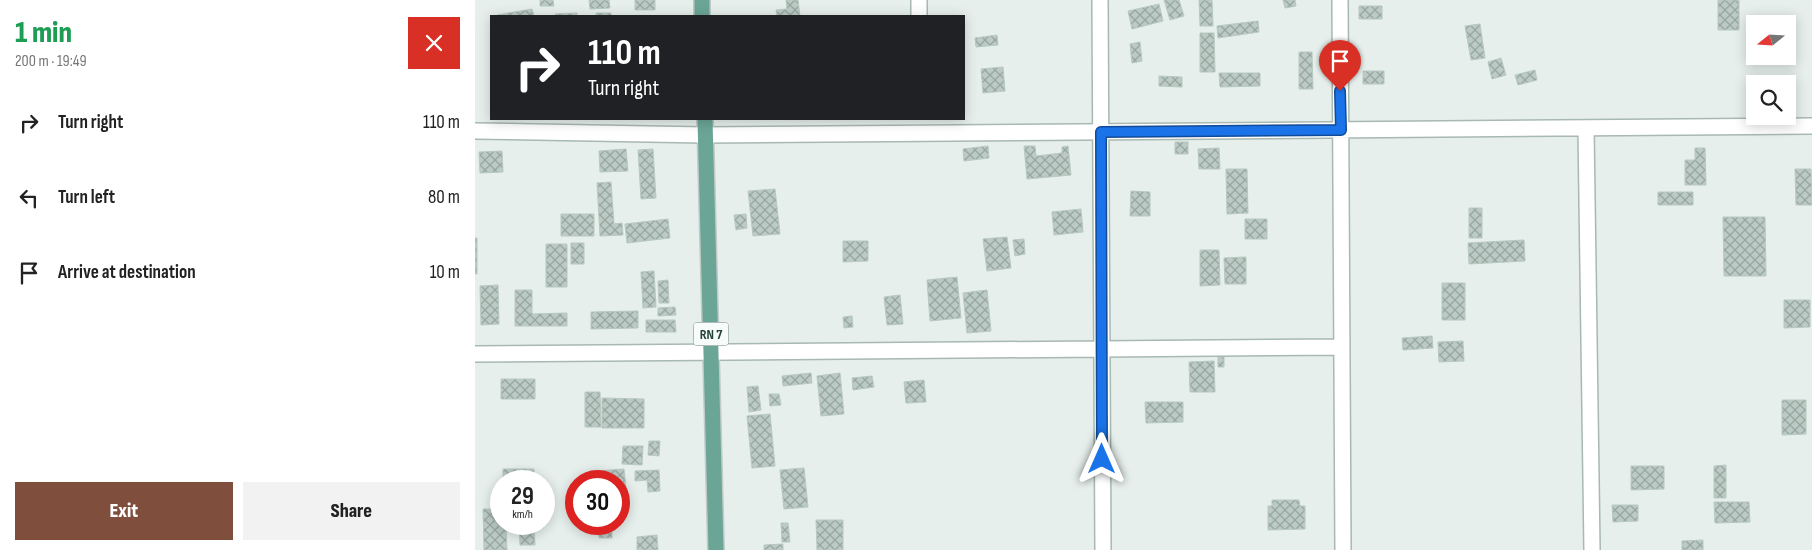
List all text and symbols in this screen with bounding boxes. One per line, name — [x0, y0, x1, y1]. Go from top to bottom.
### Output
text: 1 min — [15, 15, 72, 51]
north arrow — [1746, 15, 1796, 65]
map controls — [1746, 15, 1796, 125]
button: close — [408, 17, 460, 69]
text: 110 m — [588, 32, 661, 75]
icon: right — [505, 35, 570, 100]
pin — [1319, 40, 1361, 91]
icon: arrive — [1326, 47, 1354, 75]
text: 200 m · 19:49 — [15, 52, 86, 71]
text: Turn right — [588, 75, 659, 102]
button: search — [1746, 75, 1796, 125]
icon: right — [15, 109, 43, 137]
text: Turn right — [58, 111, 123, 134]
text: 110 m — [423, 111, 460, 134]
icon: left — [15, 184, 43, 212]
text: Turn left — [58, 186, 115, 209]
text: 80 m — [428, 186, 460, 209]
icon: arrive — [15, 259, 43, 287]
text: Arrive at destination — [58, 261, 196, 284]
text: 10 m — [430, 261, 460, 284]
road number: RN 7 — [693, 322, 729, 346]
position arrow — [1075, 432, 1127, 484]
speed limit sign: 30 — [565, 470, 630, 535]
text: 29 — [511, 481, 534, 512]
button: Exit — [15, 482, 233, 540]
button: Share — [243, 482, 460, 540]
text: km/h — [512, 507, 533, 522]

